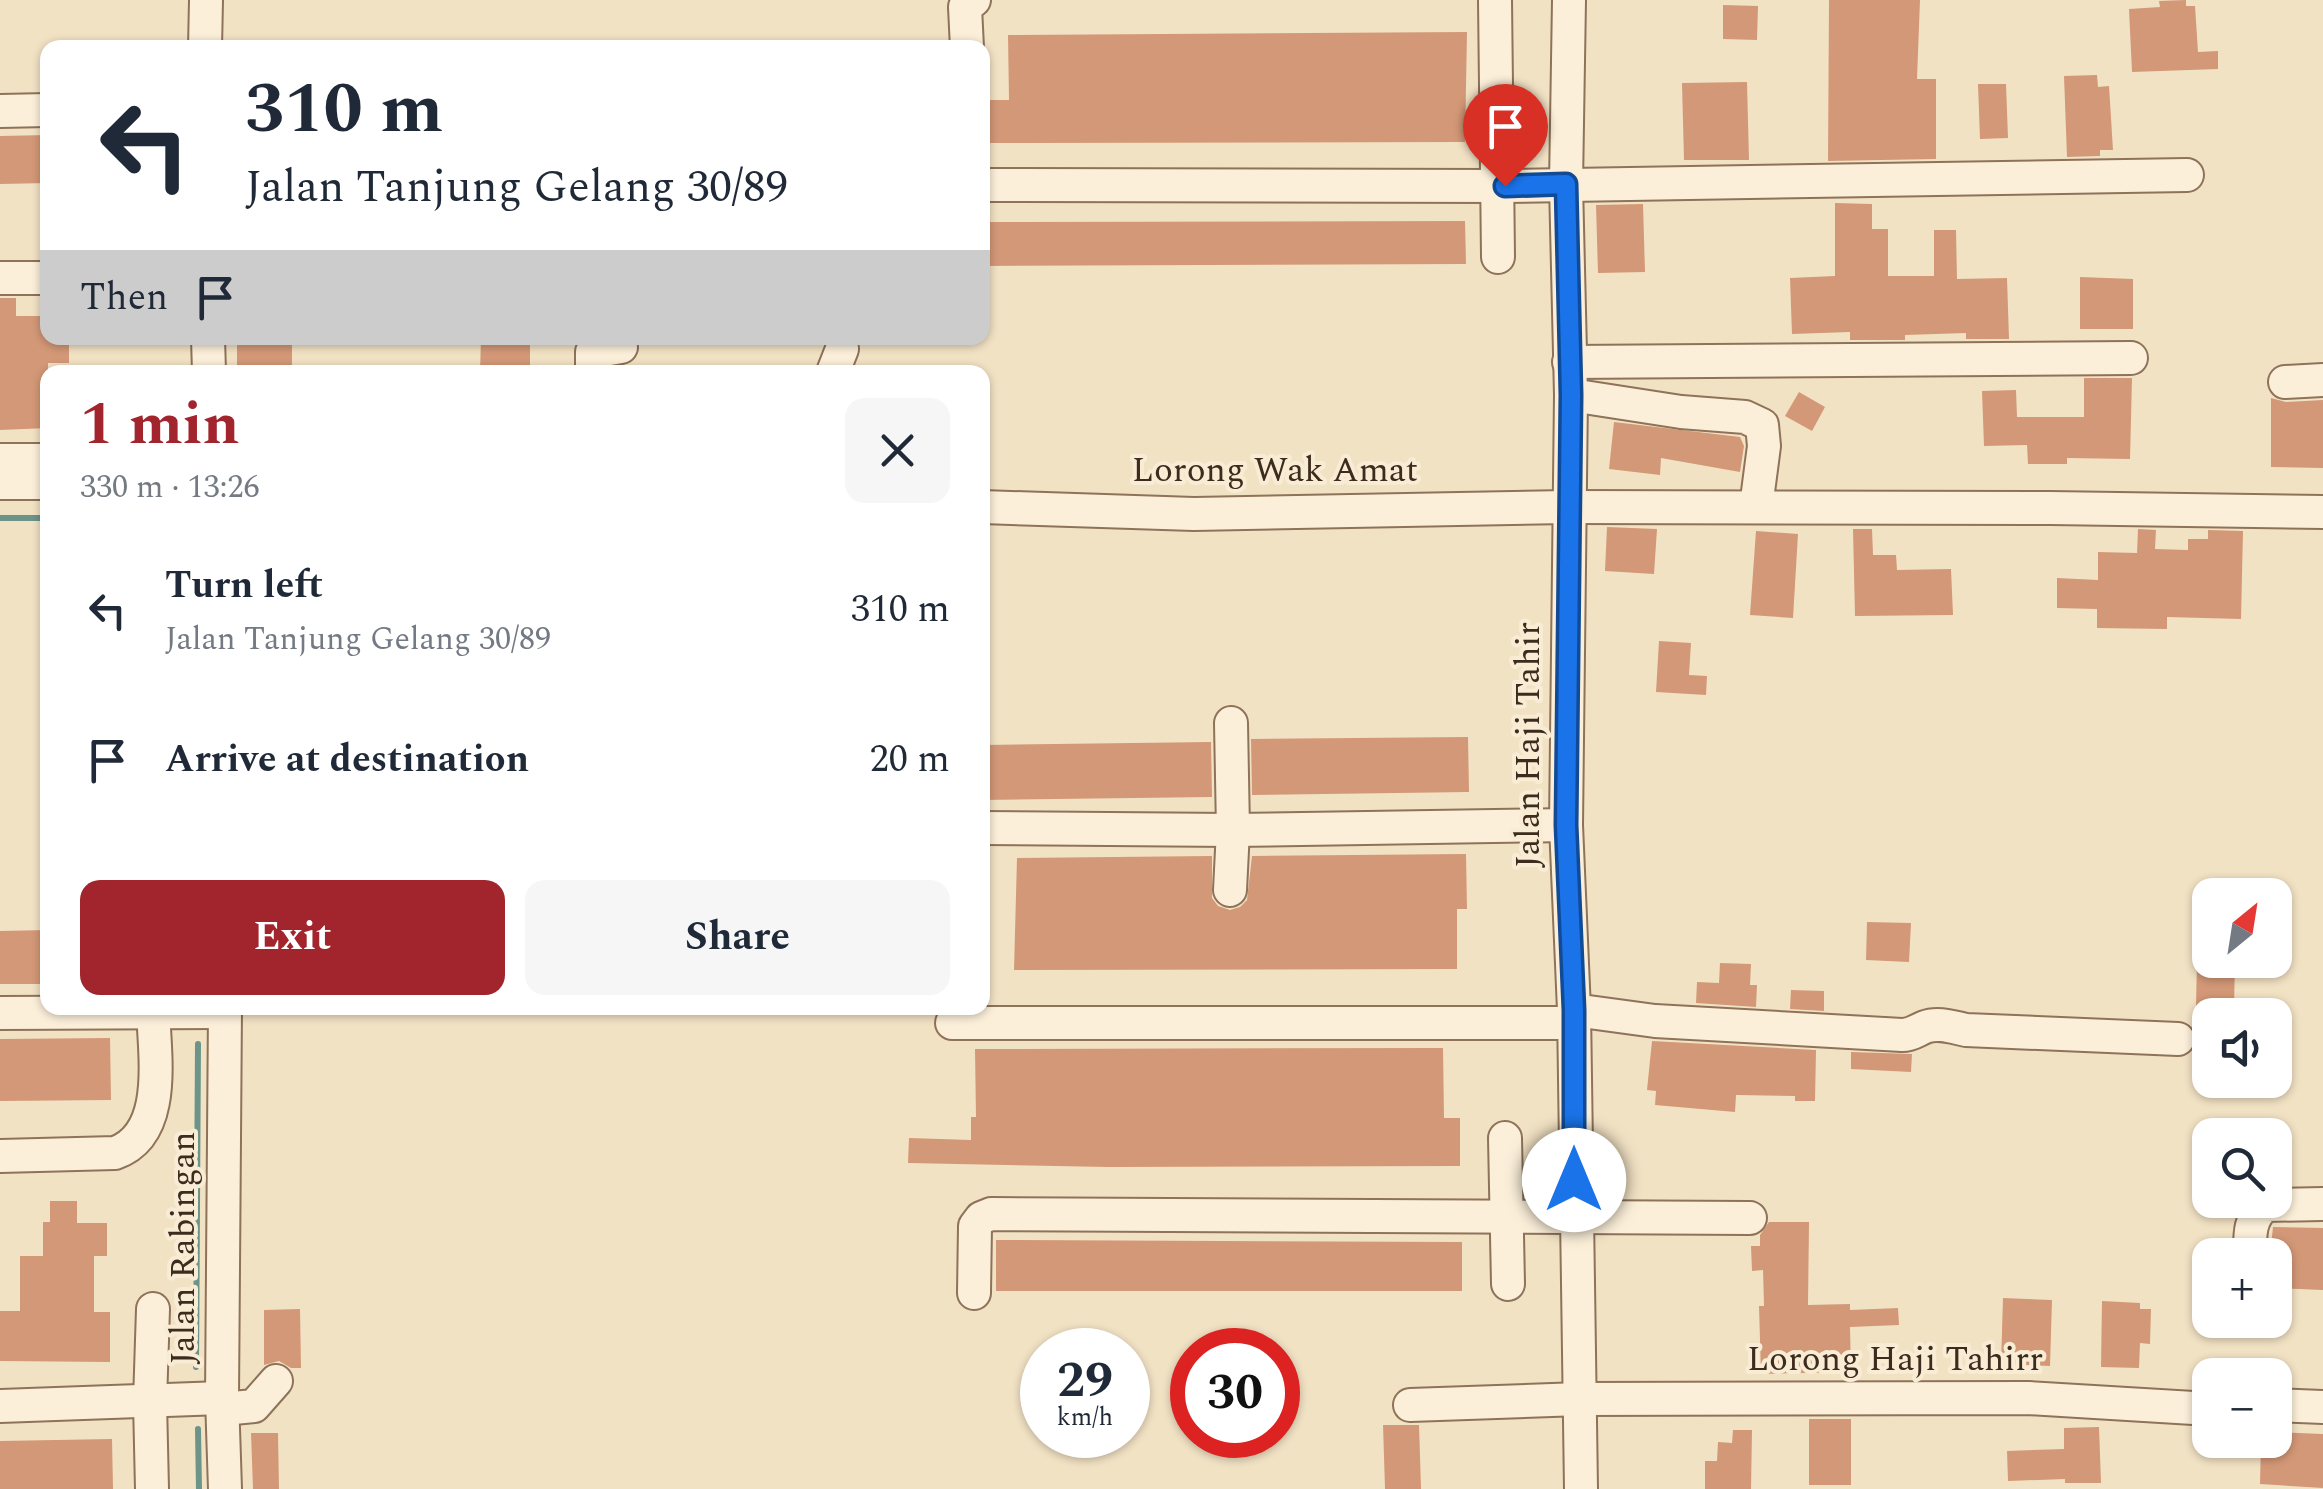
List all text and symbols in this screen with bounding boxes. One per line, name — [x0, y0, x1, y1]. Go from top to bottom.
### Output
text: 310 m — [245, 57, 443, 163]
icon: left — [80, 80, 210, 210]
pin — [1463, 84, 1548, 187]
icon: arrive — [1478, 99, 1533, 154]
text: Jalan Tanjung Gelang 30/89 — [245, 153, 788, 222]
text: Then — [80, 269, 168, 327]
icon: arrive — [188, 270, 243, 325]
text: 1 min — [80, 379, 240, 471]
button: close — [845, 398, 950, 503]
street label: Lorong Wak Amat — [1132, 444, 1418, 497]
text: 330 m · 13:26 — [80, 463, 260, 512]
text: Turn left — [165, 557, 323, 615]
text: 310 m — [851, 581, 950, 639]
icon: left — [80, 583, 135, 638]
text: Jalan Tanjung Gelang 30/89 — [165, 615, 551, 664]
street label: Jalan Haji Tahir — [1502, 622, 1555, 868]
text: Arrive at destination — [165, 731, 529, 789]
text: 20 m — [870, 731, 950, 789]
icon: arrive — [80, 733, 135, 788]
north arrow — [2192, 878, 2292, 978]
map controls — [2192, 878, 2292, 1458]
button: Exit — [80, 880, 505, 995]
button: Share — [525, 880, 950, 995]
button: sound — [2192, 998, 2292, 1098]
button: search — [2192, 1118, 2292, 1218]
position arrow — [1522, 1128, 1626, 1232]
street label: Jalan Rabingan — [157, 1131, 210, 1365]
button: + — [2192, 1238, 2292, 1338]
speed limit sign: 30 — [1170, 1328, 1300, 1458]
street label: Lorong Haji Tahirr — [1747, 1333, 2043, 1386]
text: 29 — [1057, 1343, 1113, 1419]
button: − — [2192, 1358, 2292, 1458]
text: km/h — [1057, 1399, 1113, 1437]

